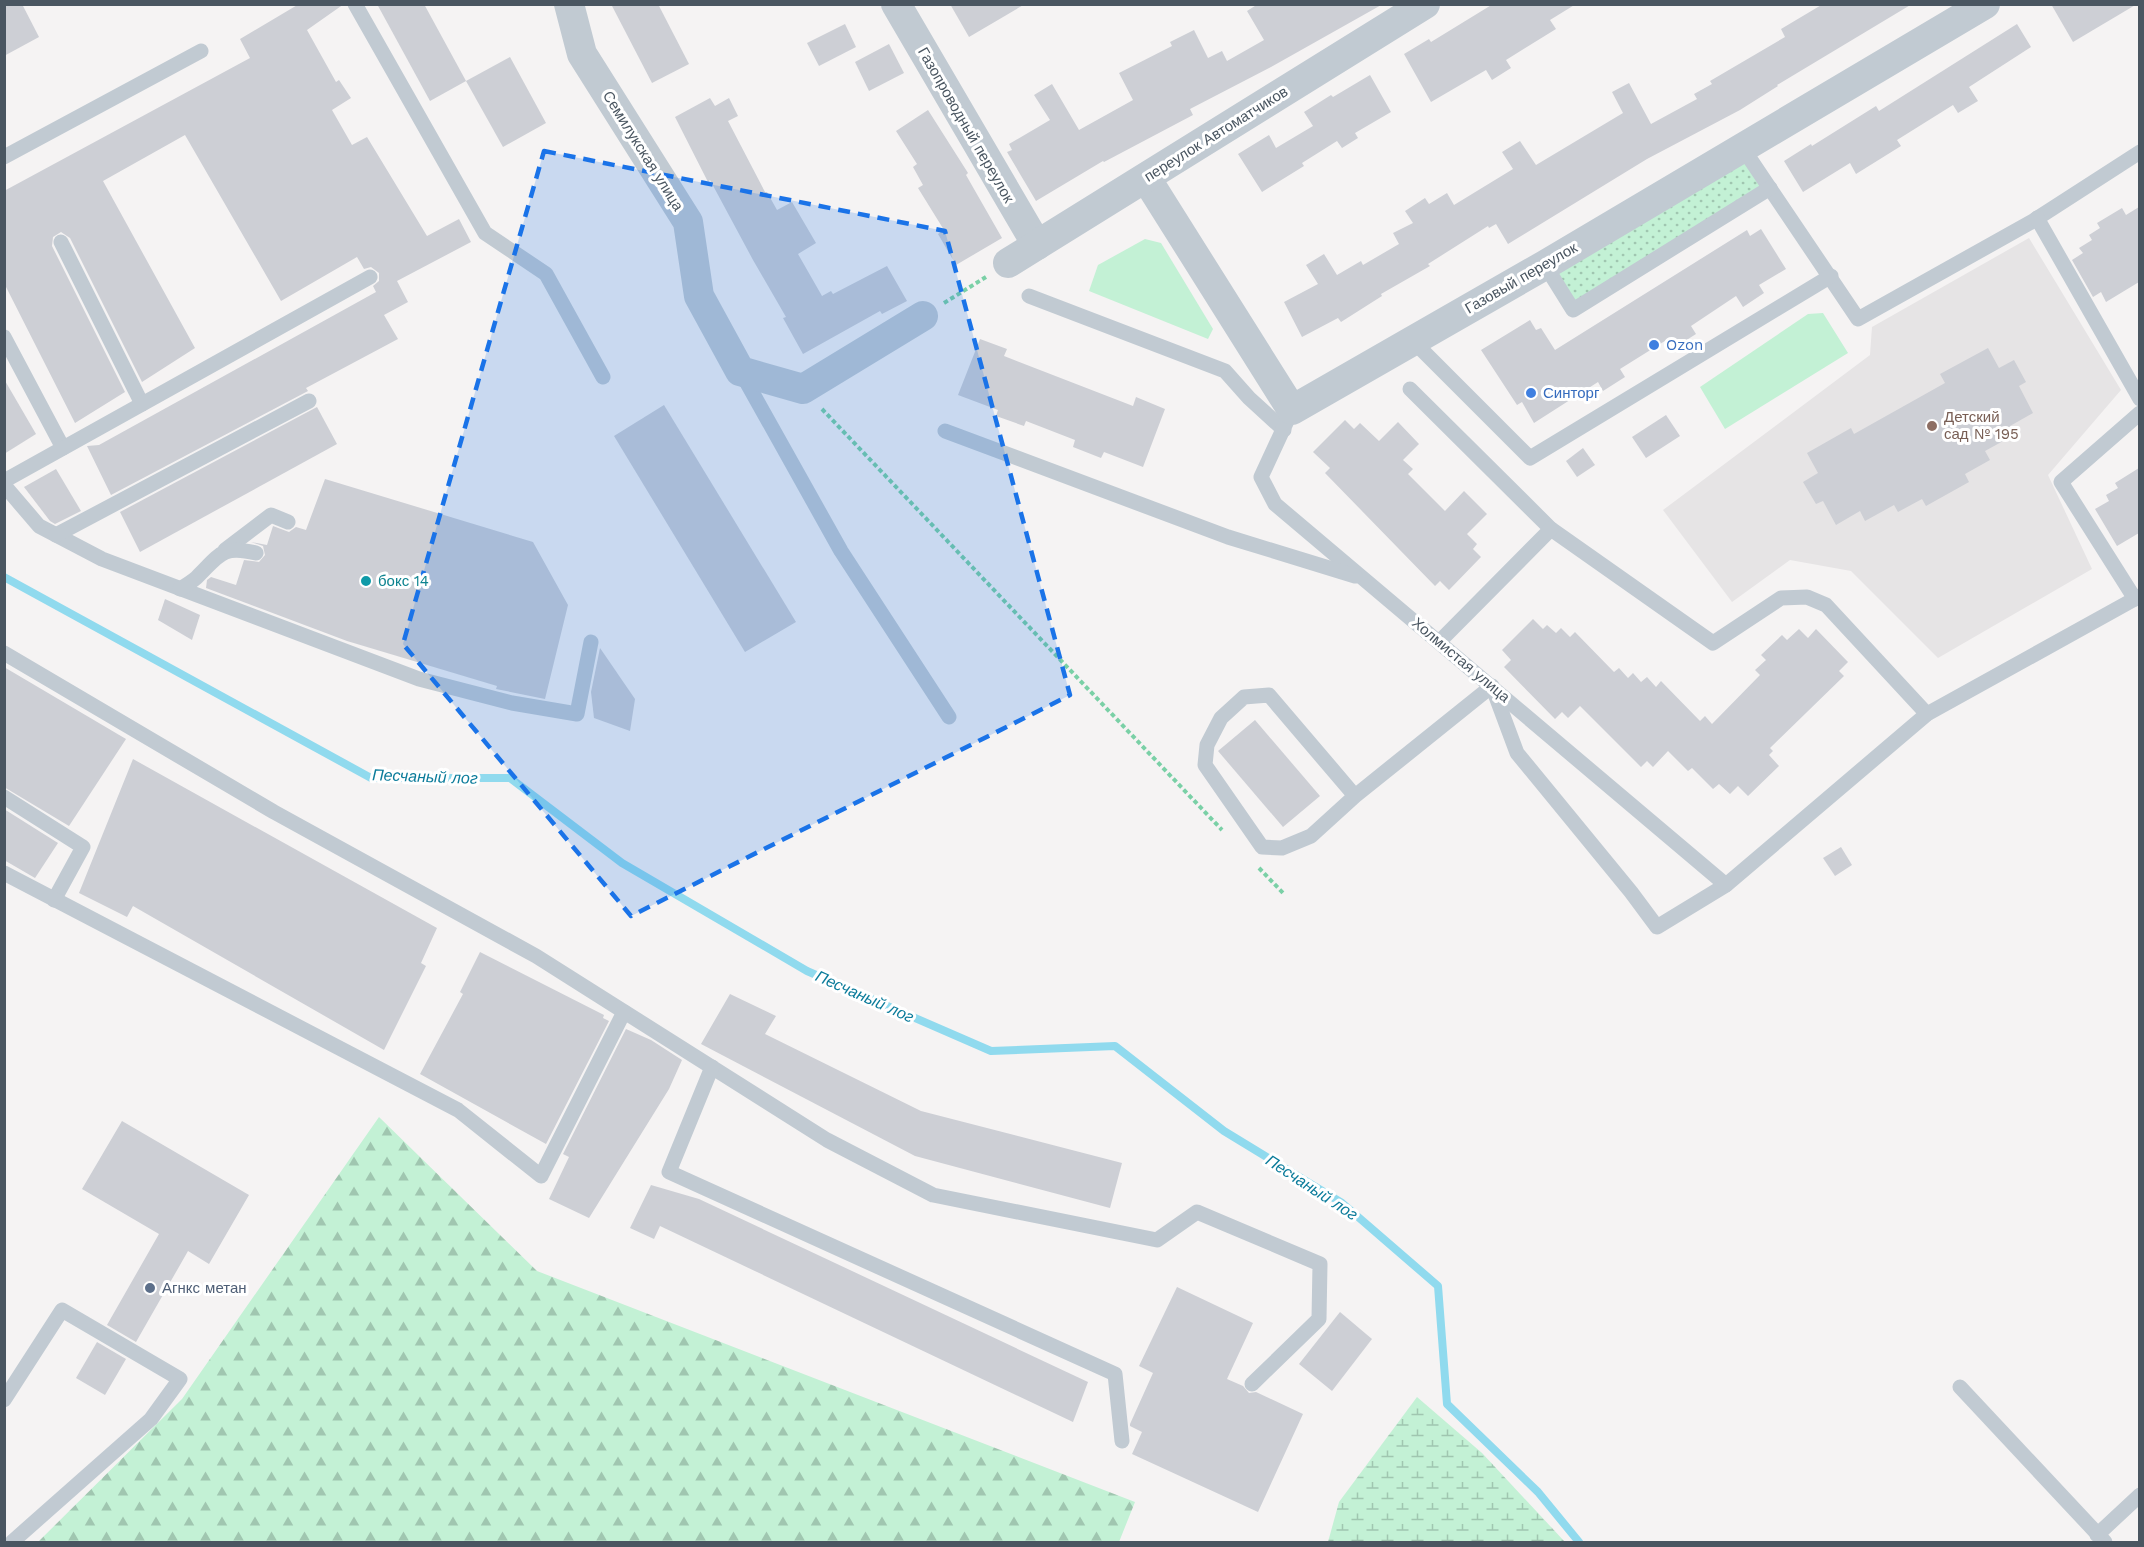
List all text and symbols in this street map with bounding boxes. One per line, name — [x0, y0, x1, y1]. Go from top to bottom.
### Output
street label: Газопроводный переулок — [914, 44, 1018, 206]
street label: переулок Автоматчиков — [1141, 82, 1291, 186]
street label: Семилукская улица — [599, 88, 688, 215]
street label: Газовый переулок — [1462, 238, 1581, 317]
place label: Ozon — [1666, 336, 1703, 354]
marker: Ozon — [1647, 338, 1661, 352]
place label: Синторг — [1543, 384, 1600, 402]
marker: Синторг — [1524, 386, 1538, 400]
place label: Детский сад № 195 — [1944, 408, 2019, 443]
marker: Детский сад № 195 — [1925, 419, 1939, 433]
place label: бокс 14 — [378, 572, 429, 590]
marker: бокс 14 — [359, 574, 373, 588]
street label: Холмистая улица — [1408, 614, 1514, 707]
water label: Песчаный лог — [372, 765, 478, 788]
water label: Песчаный лог — [813, 966, 917, 1027]
water label: Песчаный лог — [1262, 1151, 1361, 1224]
place label: Агнкс метан — [162, 1279, 247, 1297]
marker: Агнкс метан — [143, 1281, 157, 1295]

